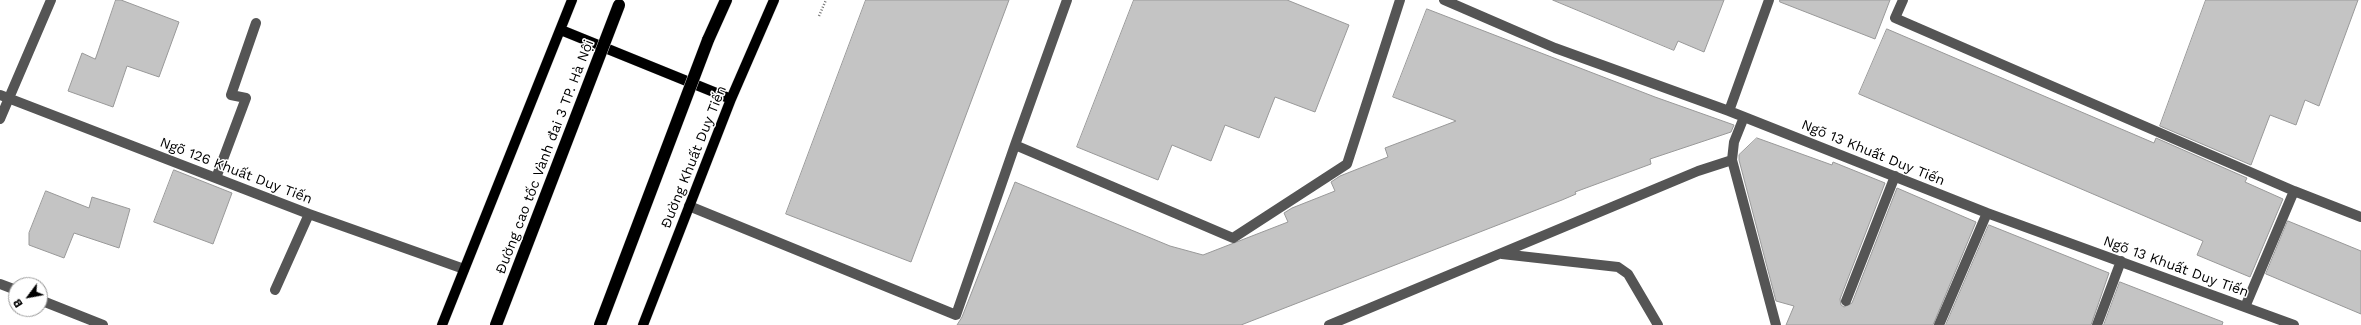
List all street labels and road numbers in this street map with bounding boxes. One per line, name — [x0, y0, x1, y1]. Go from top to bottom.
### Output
street label: Đường cao tốc Vành đai 3 TP. Hà Nội — [492, 38, 598, 276]
street label: Đường Khuất Duy Tiến — [658, 83, 730, 231]
street label: Ngõ 13 Khuất Duy Tiến — [1799, 116, 1947, 190]
street label: Ngõ 126 Khuất Duy Tiến — [157, 134, 315, 208]
street label: Ngõ 13 Khuất Duy Tiến — [2101, 233, 2251, 301]

